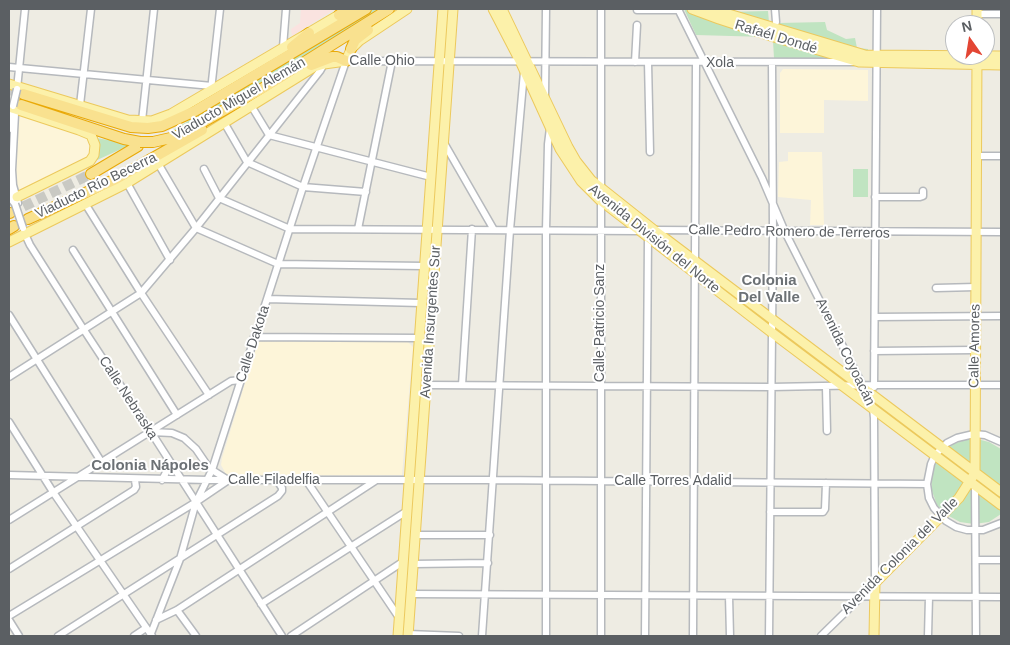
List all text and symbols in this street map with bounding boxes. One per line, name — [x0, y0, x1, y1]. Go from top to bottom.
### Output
north arrow — [945, 15, 995, 65]
street label: Rafaél Dondé — [733, 16, 819, 58]
text: N — [960, 17, 974, 35]
street label: Calle Ohio — [349, 53, 415, 69]
street label: Viaducto Miguel Alemán — [170, 54, 308, 144]
street label: Xola — [706, 55, 734, 71]
street label: Viaducto Río Becerra — [33, 149, 159, 223]
street label: Avenida División del Norte — [585, 181, 723, 297]
street label: Calle Pedro Romero de Terreros — [688, 222, 890, 242]
street label: Avenida Insurgentes Sur — [417, 245, 445, 399]
street label: Calle Patricio Sanz — [592, 264, 608, 382]
district label: Colonia Del Valle — [738, 272, 800, 307]
street label: Avenida Coyoacán — [812, 296, 878, 408]
street label: Calle Dakota — [233, 303, 273, 385]
street label: Calle Amores — [966, 304, 984, 388]
street label: Calle Nebraska — [95, 353, 161, 443]
district label: Colonia Nápoles — [91, 457, 209, 475]
street label: Calle Filadelfia — [228, 472, 320, 488]
street label: Calle Torres Adalid — [614, 473, 732, 489]
street label: Avenida Colonia del Valle — [838, 494, 962, 618]

